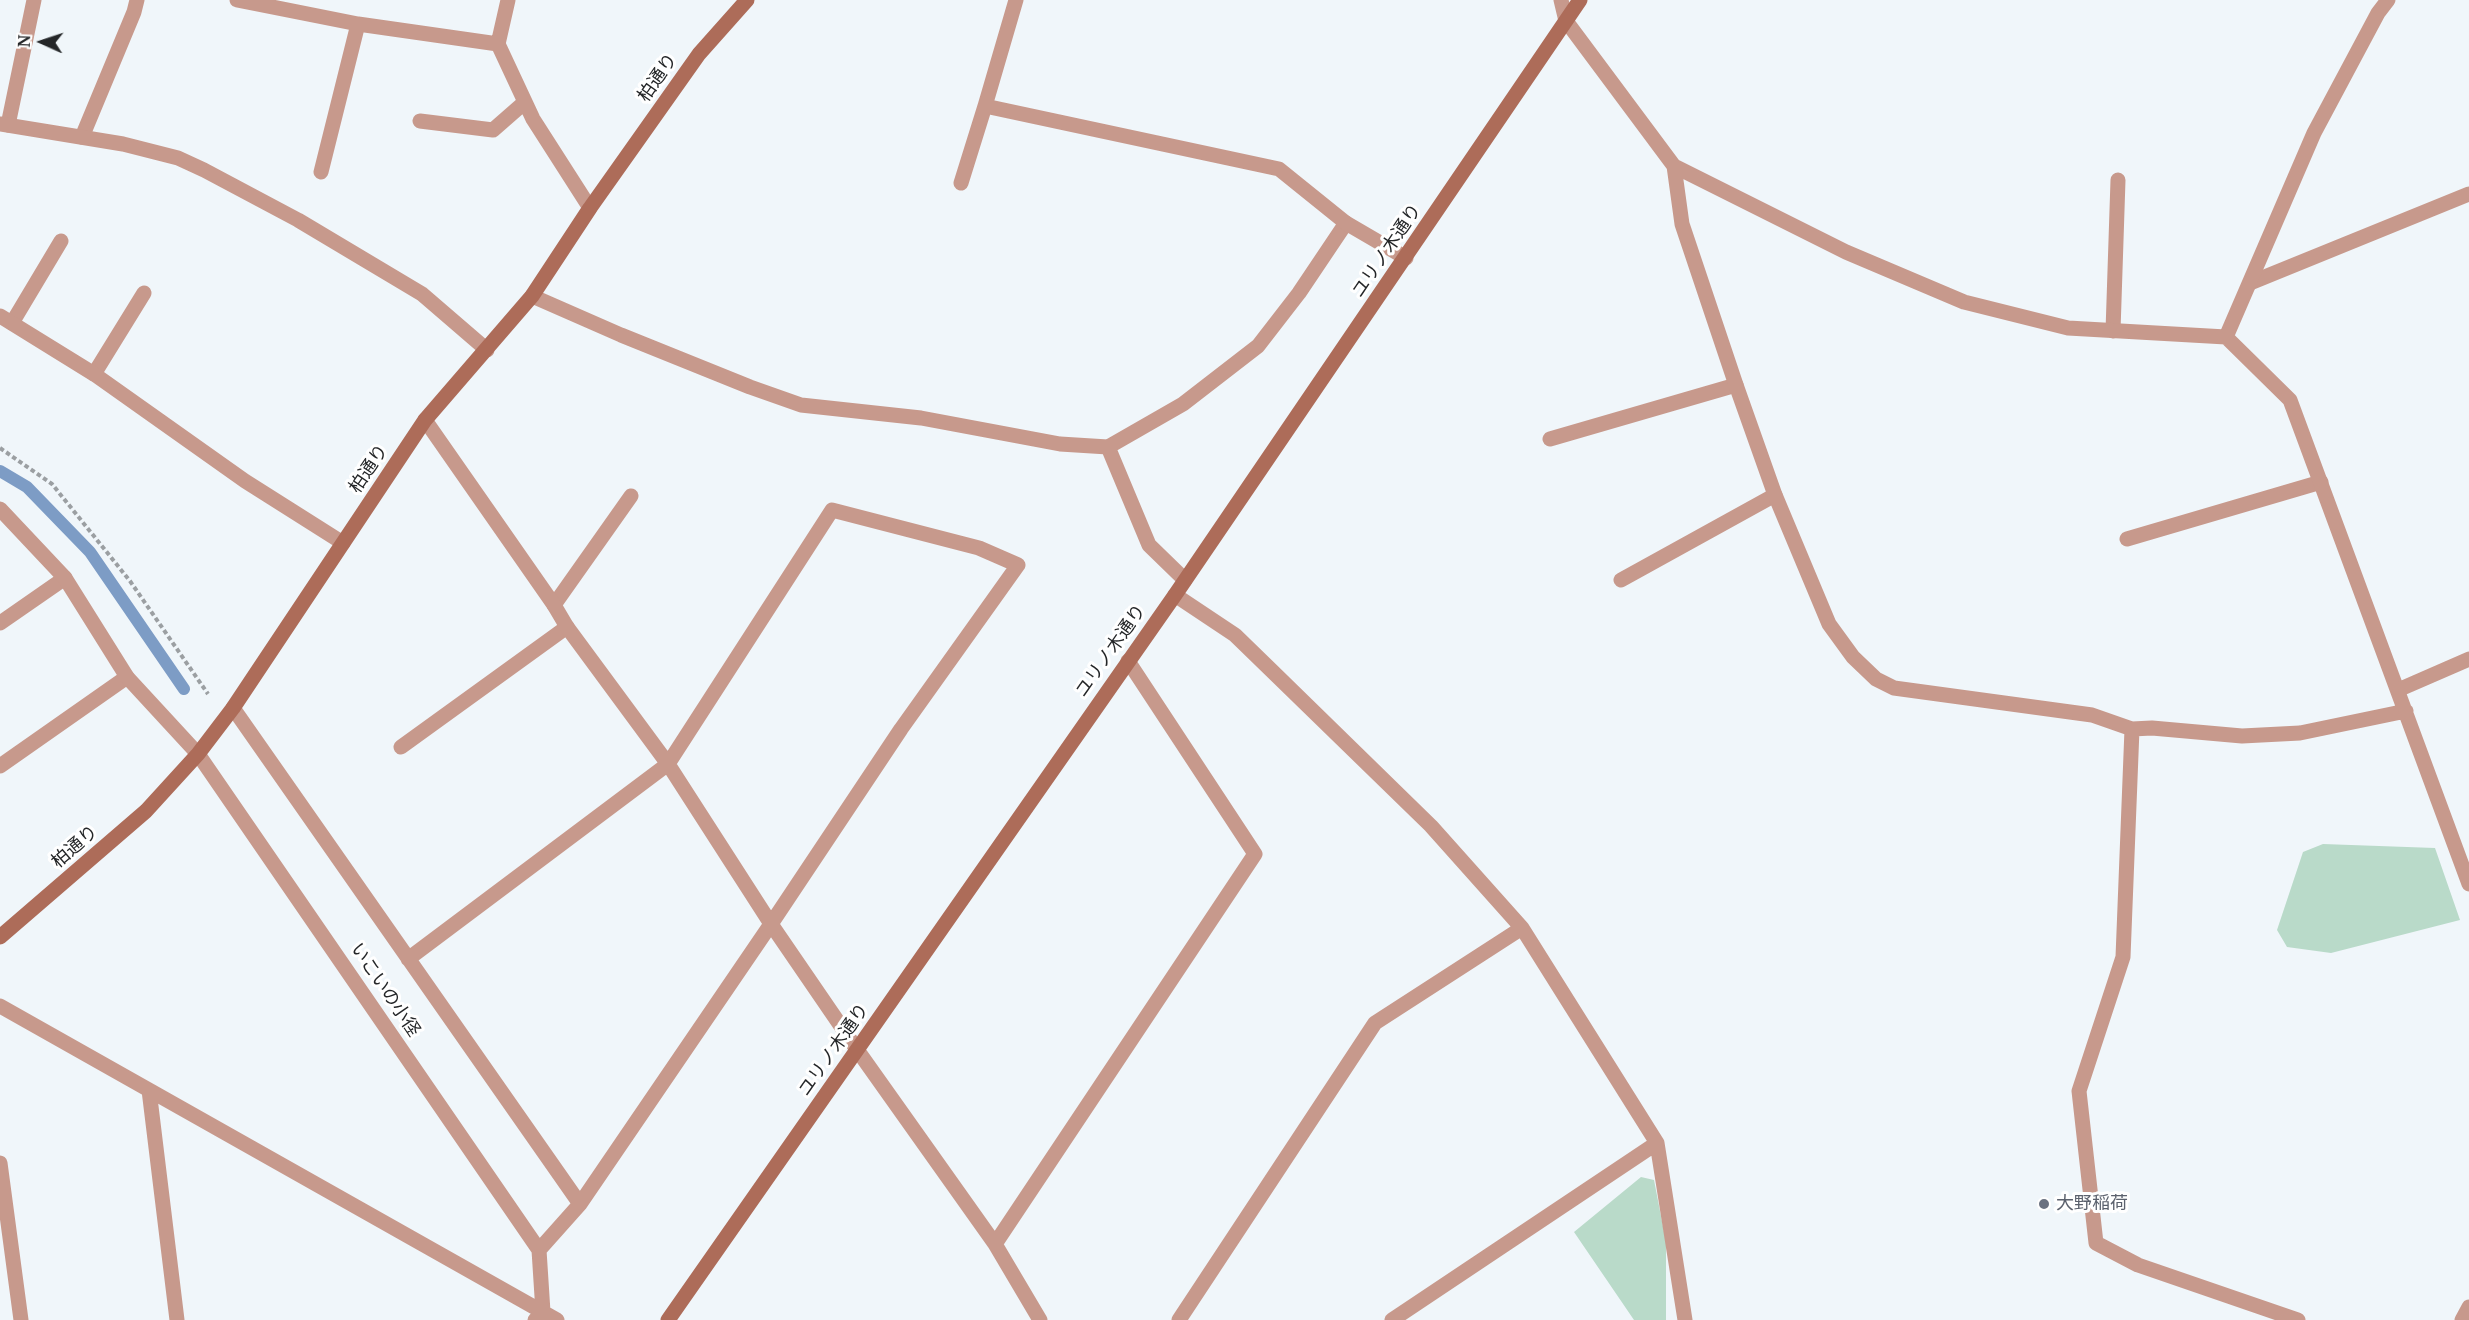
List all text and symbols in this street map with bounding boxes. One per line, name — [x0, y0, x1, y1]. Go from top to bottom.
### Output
north arrow — [12, 12, 72, 72]
text: N — [13, 34, 35, 48]
street label: 柏通り — [634, 50, 682, 106]
street label: ユリノ木通り — [1348, 200, 1426, 302]
street label: 柏通り — [345, 441, 393, 497]
street label: ユリノ木通り — [1071, 601, 1151, 701]
street label: 柏通り — [48, 821, 102, 873]
street label: いこいの小径 — [346, 939, 424, 1041]
street label: ユリノ木通り — [794, 1000, 874, 1100]
place label: 大野稲荷 — [2056, 1193, 2128, 1215]
marker: 大野稲荷 — [2037, 1197, 2051, 1211]

